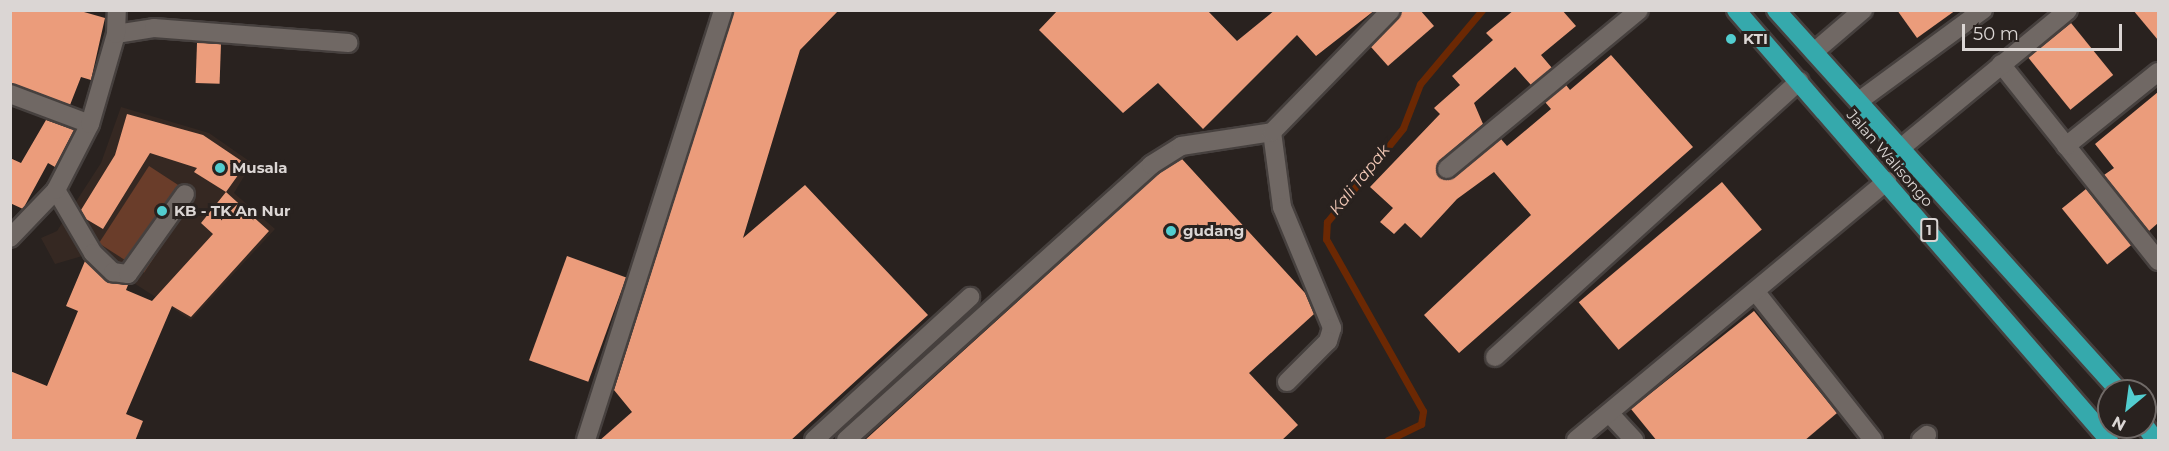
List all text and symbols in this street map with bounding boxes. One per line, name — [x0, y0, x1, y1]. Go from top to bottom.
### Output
scale bar — [1965, 12, 2126, 50]
text: 50 m — [1973, 23, 2019, 45]
place label: KTI — [1743, 30, 1768, 48]
marker: KTI — [1724, 32, 1738, 46]
street label: Jalan Walisongo — [1843, 106, 1937, 210]
water label: Kali Tapak — [1326, 141, 1394, 219]
place label: Musala — [232, 159, 288, 177]
marker: Musala — [213, 161, 227, 175]
place label: KB - TK An Nur — [174, 202, 290, 220]
marker: KB - TK An Nur — [155, 204, 169, 218]
road number: 1 — [1920, 219, 1938, 241]
place label: gudang — [1183, 222, 1244, 240]
marker: gudang — [1164, 224, 1178, 238]
north arrow — [2097, 379, 2157, 439]
text: N — [2109, 412, 2129, 435]

